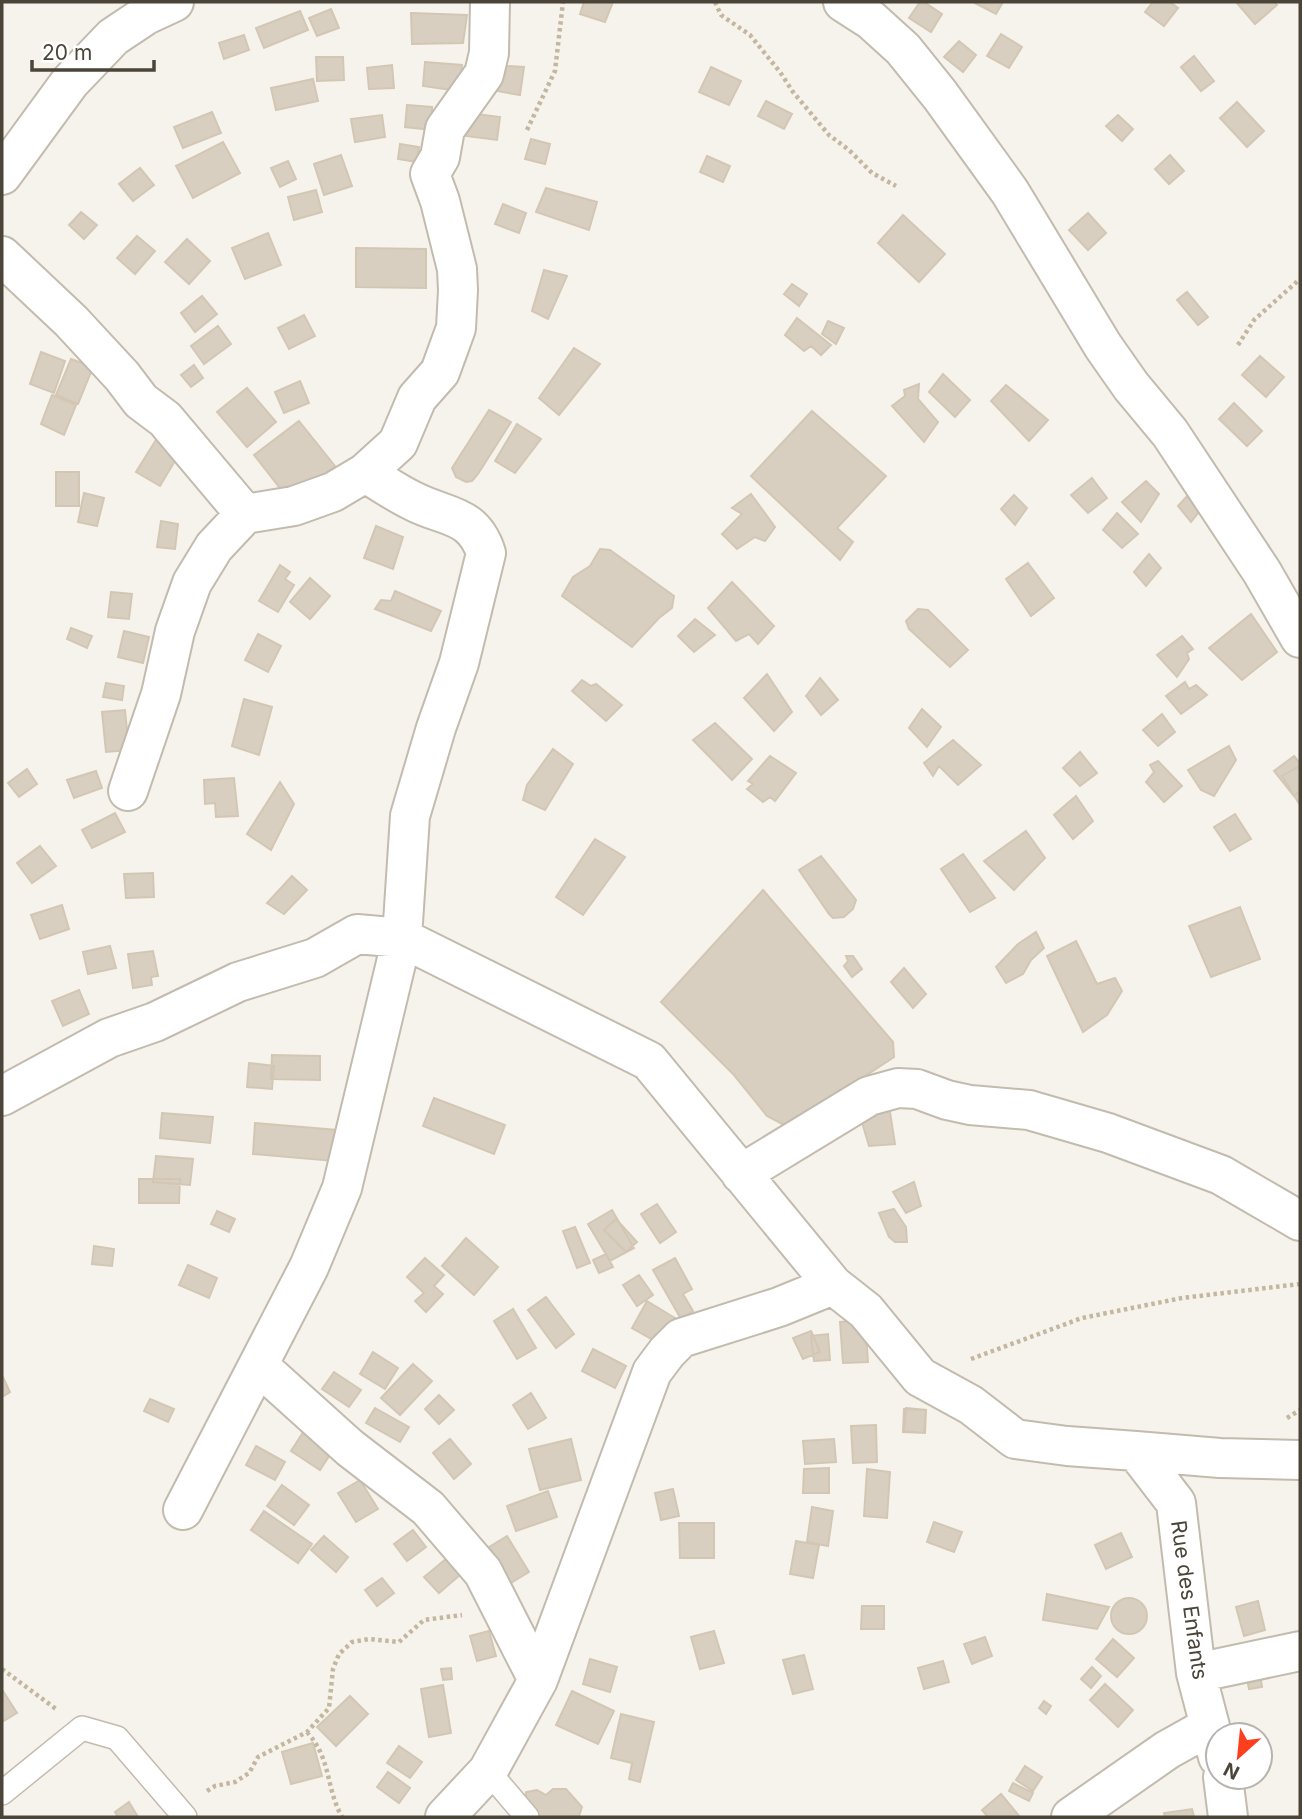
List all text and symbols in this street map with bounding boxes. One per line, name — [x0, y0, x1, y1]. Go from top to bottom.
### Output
scale bar — [32, 28, 154, 72]
text: 20 m — [42, 40, 92, 65]
street label: Rue des Enfants — [1166, 1519, 1213, 1681]
north arrow — [1204, 1721, 1274, 1791]
text: N — [1220, 1757, 1243, 1784]

